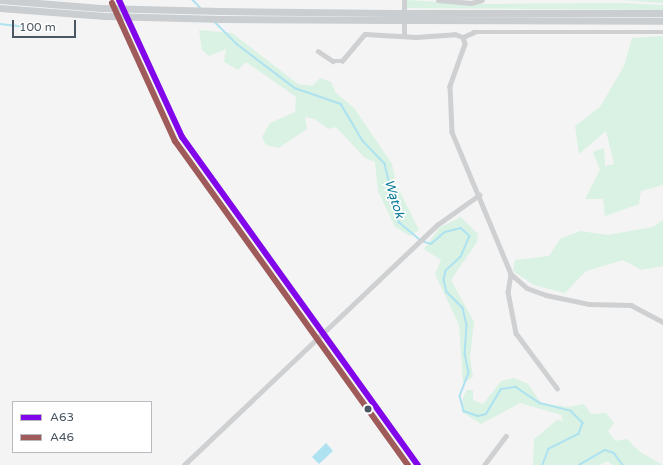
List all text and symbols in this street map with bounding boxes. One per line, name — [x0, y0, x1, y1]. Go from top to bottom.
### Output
scale bar — [14, 12, 78, 38]
text: 100 m — [19, 20, 56, 34]
water label: Wątok — [381, 178, 407, 220]
legend — [12, 401, 152, 453]
unlabelled marker — [363, 404, 373, 414]
text: A63 — [50, 410, 74, 424]
text: A46 — [50, 430, 74, 444]

